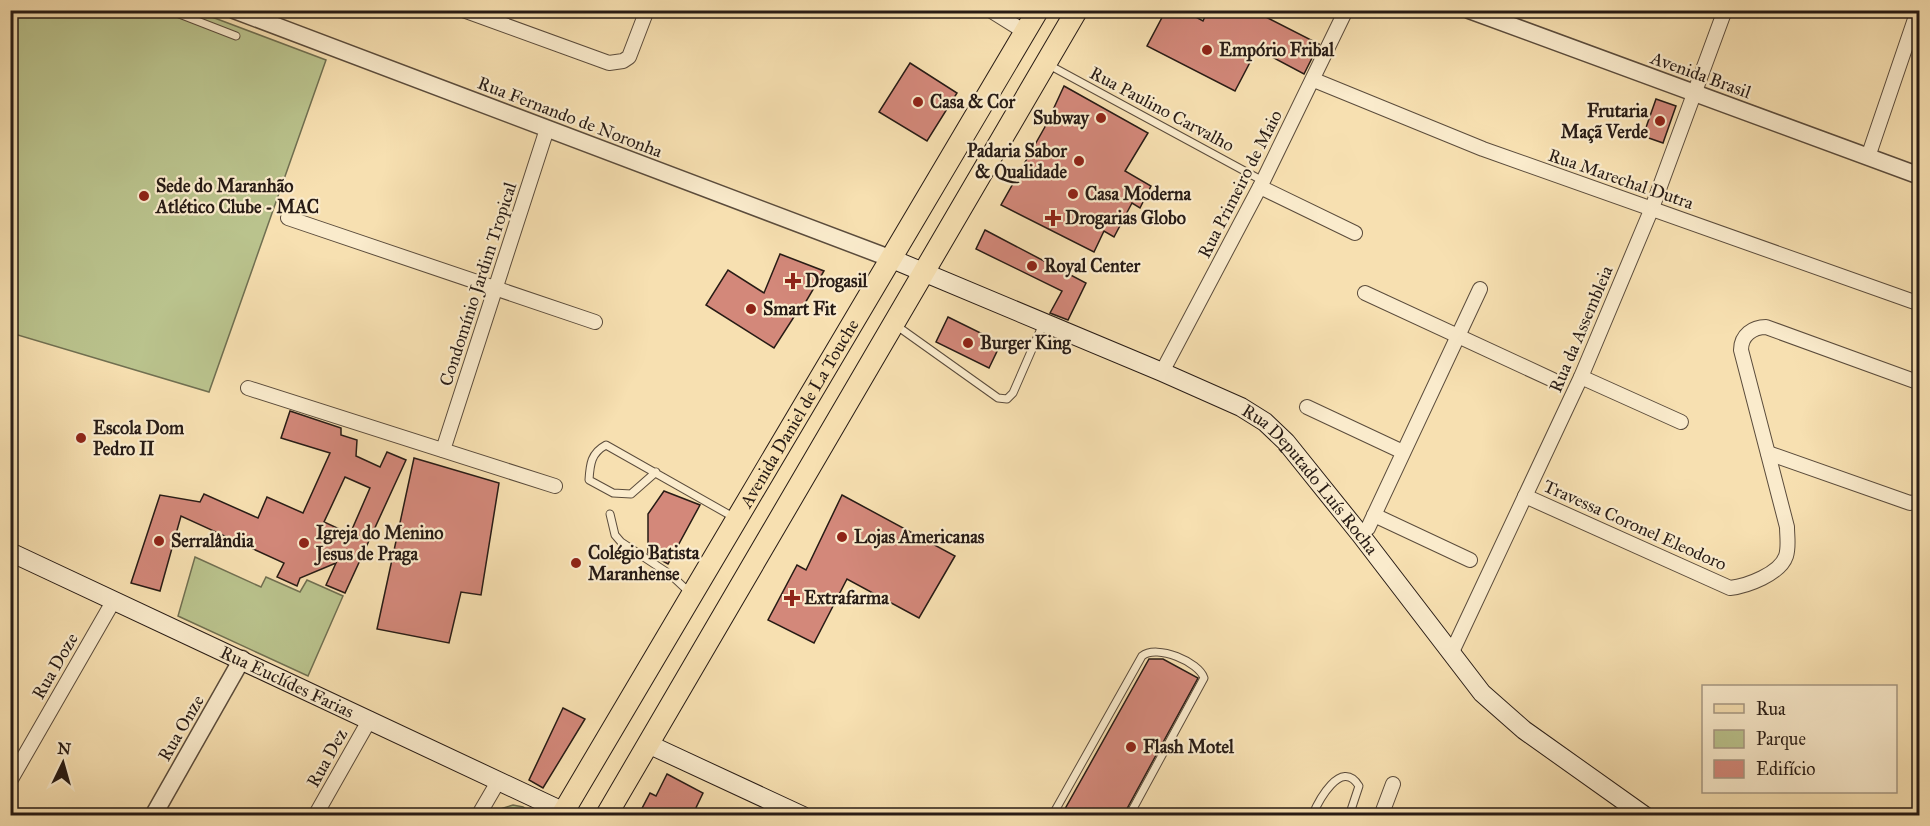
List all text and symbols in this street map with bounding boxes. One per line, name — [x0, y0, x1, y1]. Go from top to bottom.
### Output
place label: Empório Fribal — [1219, 39, 1335, 62]
marker: Empório Fribal — [1200, 43, 1214, 57]
street label: Avenida Brasil — [1647, 46, 1754, 103]
street label: Rua Paulino Carvalho — [1086, 62, 1238, 156]
street label: Rua Fernando de Noronha — [475, 72, 666, 163]
place label: Casa & Cor — [930, 91, 1016, 113]
marker: Casa & Cor — [911, 95, 925, 109]
place label: Frutaria Maçã Verde — [1561, 100, 1649, 144]
street label: Rua Primeiro de Maio — [1193, 106, 1287, 262]
place label: Subway — [1033, 107, 1091, 130]
marker: Subway — [1094, 111, 1108, 125]
marker: Frutaria Maçã Verde — [1653, 114, 1667, 128]
place label: Padaria Sabor & Qualidade — [967, 140, 1068, 184]
street label: Rua Marechal Dutra — [1545, 144, 1697, 214]
marker: Padaria Sabor & Qualidade — [1072, 154, 1086, 168]
place label: Sede do Maranhão Atlético Clube - MAC — [155, 175, 319, 218]
street label: Condomínio Jardim Tropical — [435, 179, 522, 389]
place label: Casa Moderna — [1085, 183, 1191, 205]
marker: Casa Moderna — [1066, 187, 1080, 201]
marker: Sede do Maranhão Atlético Clube - MAC — [137, 189, 151, 203]
place label: Drogarias Globo — [1065, 207, 1186, 230]
marker: Drogarias Globo — [1046, 211, 1060, 225]
place label: Royal Center — [1044, 255, 1142, 278]
marker: Royal Center — [1025, 259, 1039, 273]
street label: Rua da Assembleia — [1544, 262, 1618, 396]
place label: Drogasil — [805, 270, 869, 293]
marker: Drogasil — [786, 274, 800, 288]
place label: Smart Fit — [763, 298, 837, 320]
marker: Smart Fit — [744, 302, 758, 316]
street label: Avenida Daniel de La Touche — [735, 315, 864, 512]
place label: Burger King — [980, 332, 1071, 355]
marker: Burger King — [961, 336, 975, 350]
street label: Rua Deputado Luís Rocha — [1238, 399, 1383, 559]
place label: Escola Dom Pedro II — [93, 417, 185, 460]
marker: Escola Dom Pedro II — [74, 431, 88, 445]
street label: Travessa Coronel Eleodoro — [1540, 475, 1730, 575]
place label: Igreja do Menino Jesus de Praga — [314, 522, 444, 566]
place label: Lojas Americanas — [854, 526, 985, 549]
place label: Serralândia — [171, 530, 254, 552]
marker: Lojas Americanas — [835, 530, 849, 544]
marker: Serralândia — [152, 534, 166, 548]
marker: Igreja do Menino Jesus de Praga — [297, 536, 311, 550]
place label: Colégio Batista Maranhense — [588, 542, 700, 585]
marker: Colégio Batista Maranhense — [569, 556, 583, 570]
place label: Extrafarma — [804, 587, 889, 609]
marker: Extrafarma — [785, 591, 799, 605]
street label: Rua Doze — [27, 629, 83, 703]
street label: Rua Euclídes Farias — [217, 641, 358, 723]
legend — [1702, 685, 1897, 793]
street label: Rua Onze — [153, 691, 209, 765]
text: Rua — [1756, 698, 1786, 720]
street label: Rua Dez — [302, 725, 352, 791]
text: Parque — [1756, 728, 1806, 751]
north arrow — [33, 733, 93, 793]
place label: Flash Motel — [1143, 736, 1235, 758]
text: N — [57, 738, 72, 759]
marker: Flash Motel — [1124, 740, 1138, 754]
text: Edifício — [1756, 758, 1815, 780]

